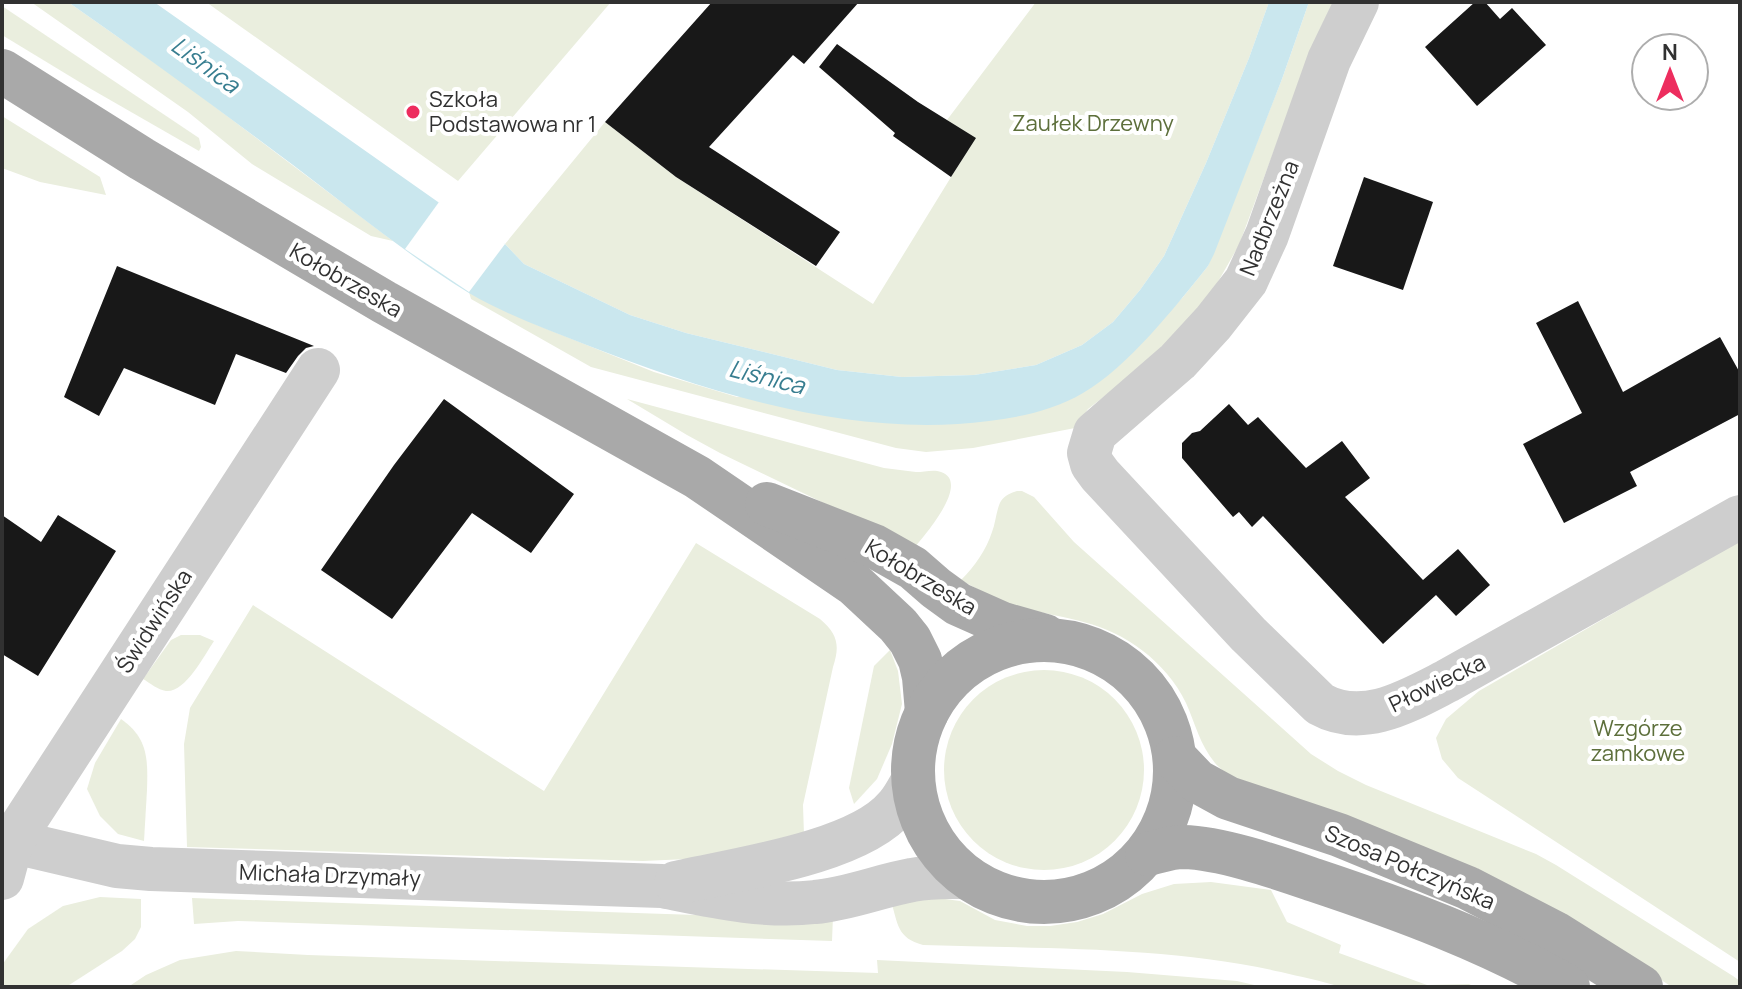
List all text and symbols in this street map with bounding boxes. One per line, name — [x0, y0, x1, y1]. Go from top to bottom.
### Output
water label: Liśnica — [165, 28, 248, 101]
north arrow — [1630, 32, 1710, 112]
text: N — [1662, 37, 1678, 67]
place label: Szkoła Podstawowa nr 1 — [429, 84, 596, 139]
marker: Szkoła Podstawowa nr 1 — [404, 103, 422, 121]
park label: Zaułek Drzewny — [1012, 108, 1174, 138]
street label: Nadbrzeżna — [1232, 156, 1306, 280]
street label: Kołobrzeska — [284, 236, 408, 324]
water label: Liśnica — [726, 351, 810, 402]
street label: Kołobrzeska — [860, 532, 982, 622]
street label: Świdwińska — [109, 563, 199, 679]
street label: Płowiecka — [1384, 647, 1490, 719]
park label: Wzgórze zamkowe — [1591, 713, 1685, 768]
street label: Szosa Połczyńska — [1320, 818, 1500, 916]
street label: Michała Drzymały — [239, 857, 422, 893]

